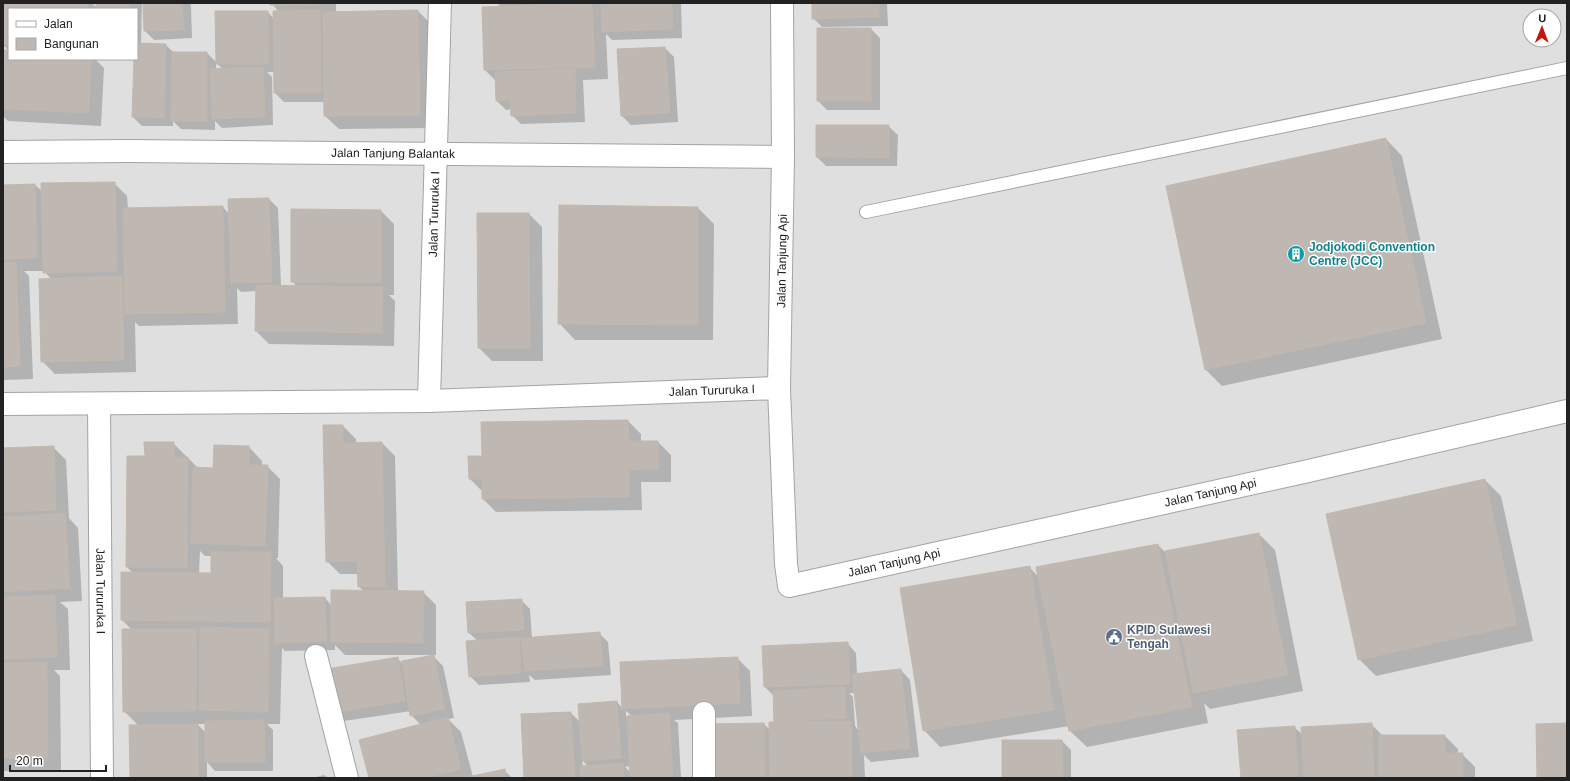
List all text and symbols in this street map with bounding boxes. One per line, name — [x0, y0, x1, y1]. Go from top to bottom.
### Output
legend — [8, 8, 138, 60]
north arrow — [1522, 8, 1562, 48]
text: U — [1538, 12, 1546, 24]
text: Jalan — [44, 17, 73, 31]
text: Bangunan — [44, 37, 99, 51]
street label: Jalan Tanjung Balantak — [331, 146, 456, 161]
street label: Jalan Tururuka I — [426, 171, 442, 257]
street label: Jalan Tanjung Api — [774, 214, 790, 308]
place label: Jodjokodi Convention Centre (JCC) — [1309, 240, 1435, 268]
building icon: Jodjokodi Convention Centre (JCC) — [1286, 244, 1306, 264]
street label: Jalan Tururuka I — [668, 382, 755, 399]
street label: Jalan Tanjung Api — [1163, 476, 1258, 510]
street label: Jalan Tanjung Api — [847, 546, 941, 580]
street label: Jalan Tururuka I — [93, 548, 108, 634]
place label: KPID Sulawesi Tengah — [1127, 623, 1210, 651]
public building icon: KPID Sulawesi Tengah — [1104, 627, 1124, 647]
scale bar — [10, 747, 106, 773]
text: 20 m — [16, 754, 43, 768]

